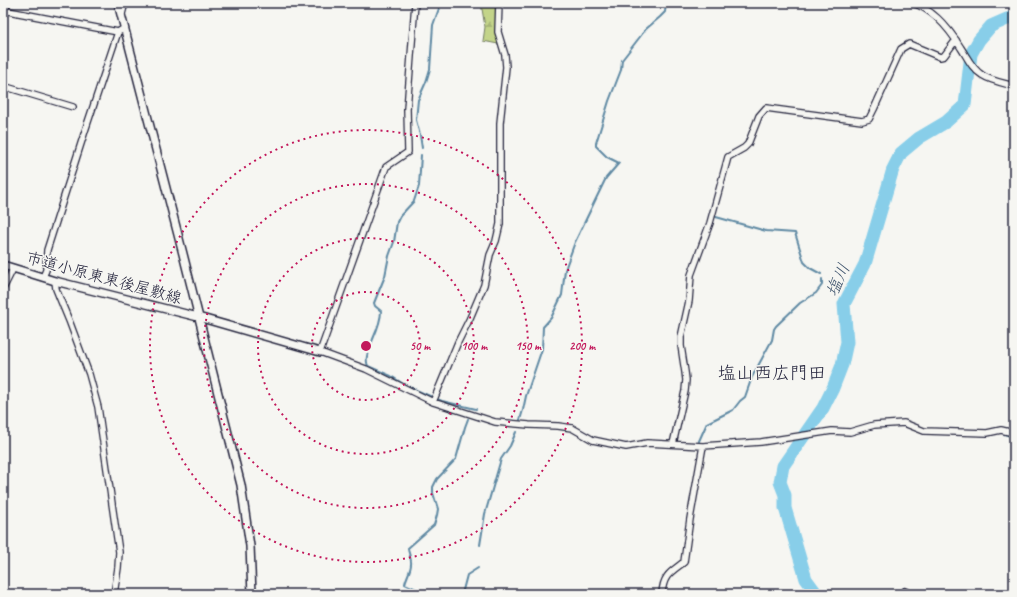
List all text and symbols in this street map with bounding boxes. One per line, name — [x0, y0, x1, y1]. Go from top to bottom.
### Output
street label: 市道小原東東後屋敷線 — [24, 248, 184, 308]
water label: 塩川 — [821, 260, 855, 300]
text: 50 m — [410, 338, 431, 354]
text: 100 m — [461, 338, 488, 354]
text: 150 m — [515, 338, 542, 354]
text: 200 m — [569, 338, 596, 354]
centre of rings — [359, 339, 373, 353]
district label: 塩山西広門田 — [718, 362, 826, 384]

